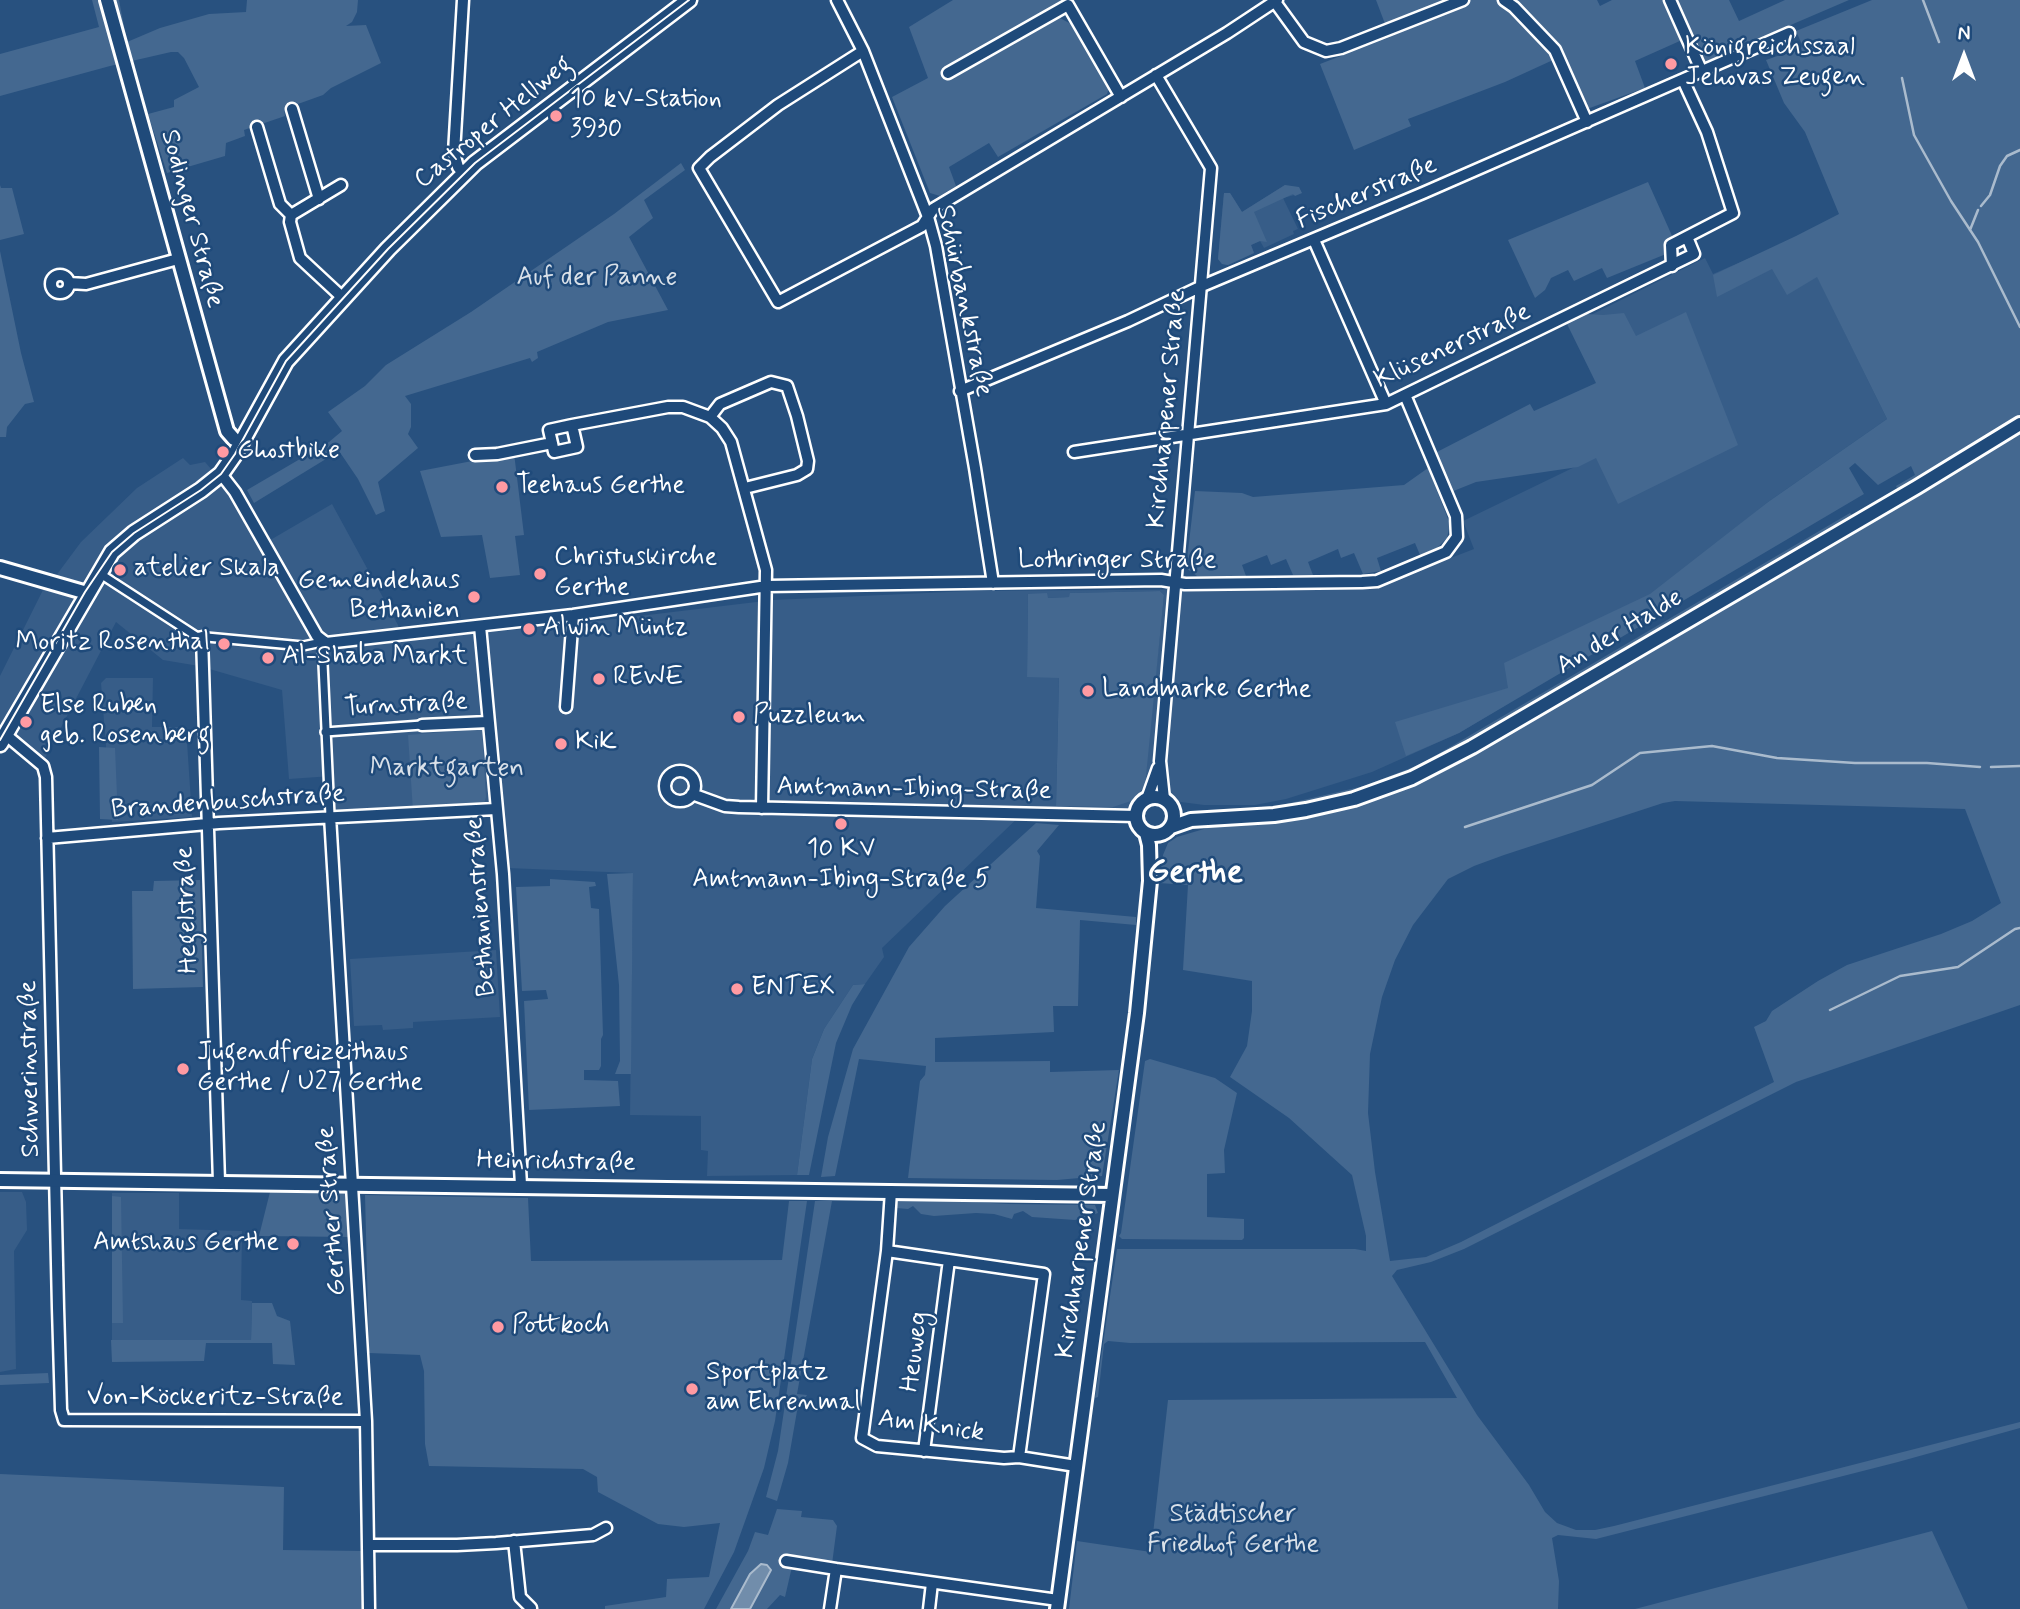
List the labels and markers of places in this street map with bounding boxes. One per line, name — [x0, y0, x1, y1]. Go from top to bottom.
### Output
place label: Königreichssaal Jehovas Zeugen — [1685, 33, 1865, 94]
marker: Königreichssaal Jehovas Zeugen — [1663, 56, 1679, 72]
place label: 10 kV-Station 3930 — [570, 85, 722, 146]
marker: 10 kV-Station 3930 — [548, 108, 564, 124]
place label: Ghostbike — [237, 436, 340, 468]
marker: Ghostbike — [215, 444, 231, 460]
place label: Teehaus Gerthe — [516, 471, 685, 503]
marker: Teehaus Gerthe — [494, 479, 510, 495]
place label: Christuskirche Gerthe — [554, 543, 717, 604]
place label: atelier Skala — [134, 554, 280, 586]
marker: atelier Skala — [112, 562, 128, 578]
place label: Gemeindehaus Bethanien — [298, 566, 460, 628]
marker: Christuskirche Gerthe — [532, 566, 548, 582]
marker: Gemeindehaus Bethanien — [466, 589, 482, 605]
place label: Alwin Müntz — [543, 613, 688, 645]
marker: Alwin Müntz — [521, 621, 537, 637]
place label: Moritz Rosenthal — [15, 628, 210, 660]
marker: Moritz Rosenthal — [216, 636, 232, 652]
place label: Al-Shaba Markt — [282, 642, 467, 674]
marker: Al-Shaba Markt — [260, 650, 276, 666]
place label: REWE — [613, 663, 683, 695]
marker: REWE — [591, 671, 607, 687]
place label: Landmarke Gerthe — [1102, 675, 1311, 707]
marker: Landmarke Gerthe — [1080, 683, 1096, 699]
place label: Else Ruben geb. Rosenberg — [40, 691, 210, 752]
place label: Puzzleum — [753, 701, 866, 733]
marker: Puzzleum — [731, 709, 747, 725]
marker: Else Ruben geb. Rosenberg — [18, 714, 34, 730]
place label: KiK — [575, 728, 617, 760]
marker: KiK — [553, 736, 569, 752]
marker: 10 KV Amtmann-Ibing-Straße 5 — [833, 816, 849, 832]
place label: 10 KV Amtmann-Ibing-Straße 5 — [692, 835, 990, 896]
place label: ENTEX — [751, 973, 835, 1005]
marker: ENTEX — [729, 981, 745, 997]
place label: Jugendfreizeithaus Gerthe / U27 Gerthe — [197, 1038, 423, 1100]
marker: Jugendfreizeithaus Gerthe / U27 Gerthe — [175, 1061, 191, 1077]
place label: Amtshaus Gerthe — [93, 1228, 279, 1260]
marker: Amtshaus Gerthe — [285, 1236, 301, 1252]
place label: Pottkoch — [512, 1311, 609, 1343]
marker: Pottkoch — [490, 1319, 506, 1335]
place label: Sportplatz am Ehrenmal — [706, 1358, 861, 1420]
marker: Sportplatz am Ehrenmal — [684, 1381, 700, 1397]

